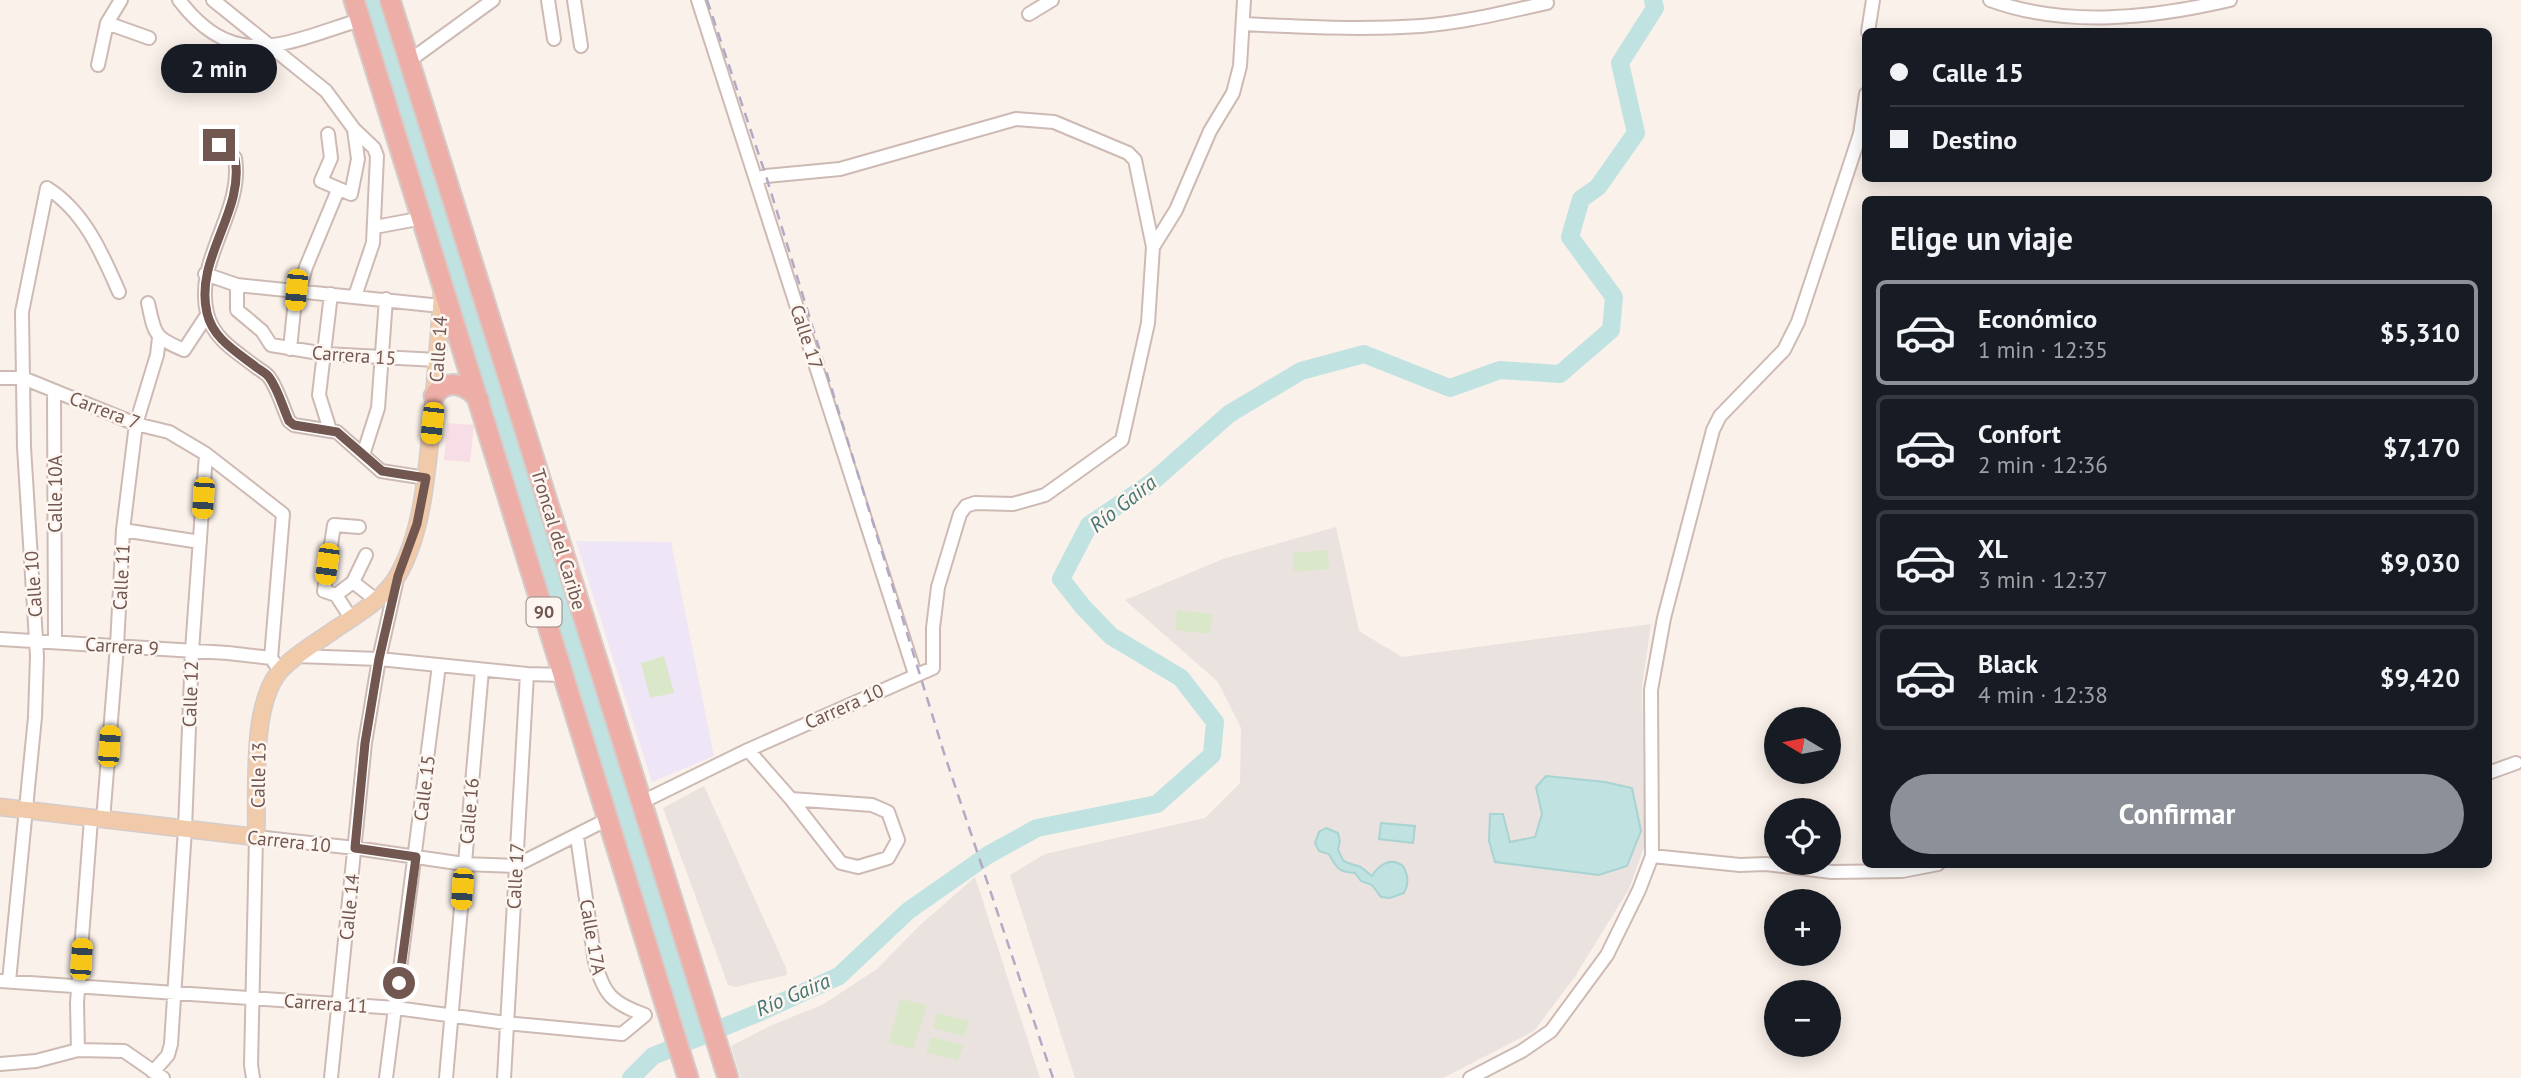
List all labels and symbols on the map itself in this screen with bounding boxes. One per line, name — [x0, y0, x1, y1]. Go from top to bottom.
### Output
callout: 2 min — [161, 44, 277, 92]
route end — [203, 129, 235, 161]
car — [284, 268, 309, 312]
street label: Calle 17 — [785, 302, 829, 372]
street label: Calle 14 — [424, 315, 452, 383]
street label: Carrera 15 — [311, 340, 397, 370]
street label: Carrera 7 — [66, 386, 144, 434]
car — [420, 401, 445, 445]
street label: Calle 10A — [43, 455, 67, 533]
street label: Troncal del Caribe — [526, 466, 592, 612]
water label: Río Gaira — [1084, 468, 1162, 538]
car — [192, 476, 215, 520]
car — [314, 542, 341, 586]
street label: Calle 11 — [107, 543, 135, 611]
street label: Calle 10 — [19, 550, 47, 618]
road number: 90 — [526, 598, 562, 626]
street label: Carrera 9 — [84, 631, 160, 661]
street label: Calle 12 — [177, 660, 203, 728]
street label: Carrera 10 — [801, 678, 887, 734]
north arrow — [1764, 707, 1841, 784]
car — [98, 724, 121, 768]
street label: Calle 13 — [245, 742, 271, 808]
street label: Calle 15 — [408, 754, 440, 822]
street label: Calle 16 — [454, 777, 484, 845]
street label: Carrera 10 — [246, 825, 332, 857]
street label: Calle 17 — [501, 842, 529, 910]
car — [451, 867, 474, 911]
street label: Calle 14 — [334, 873, 364, 941]
street label: Calle 17A — [575, 897, 611, 977]
car — [70, 937, 93, 981]
route start — [383, 967, 415, 999]
water label: Río Gaira — [752, 967, 835, 1022]
street label: Carrera 11 — [283, 988, 369, 1018]

